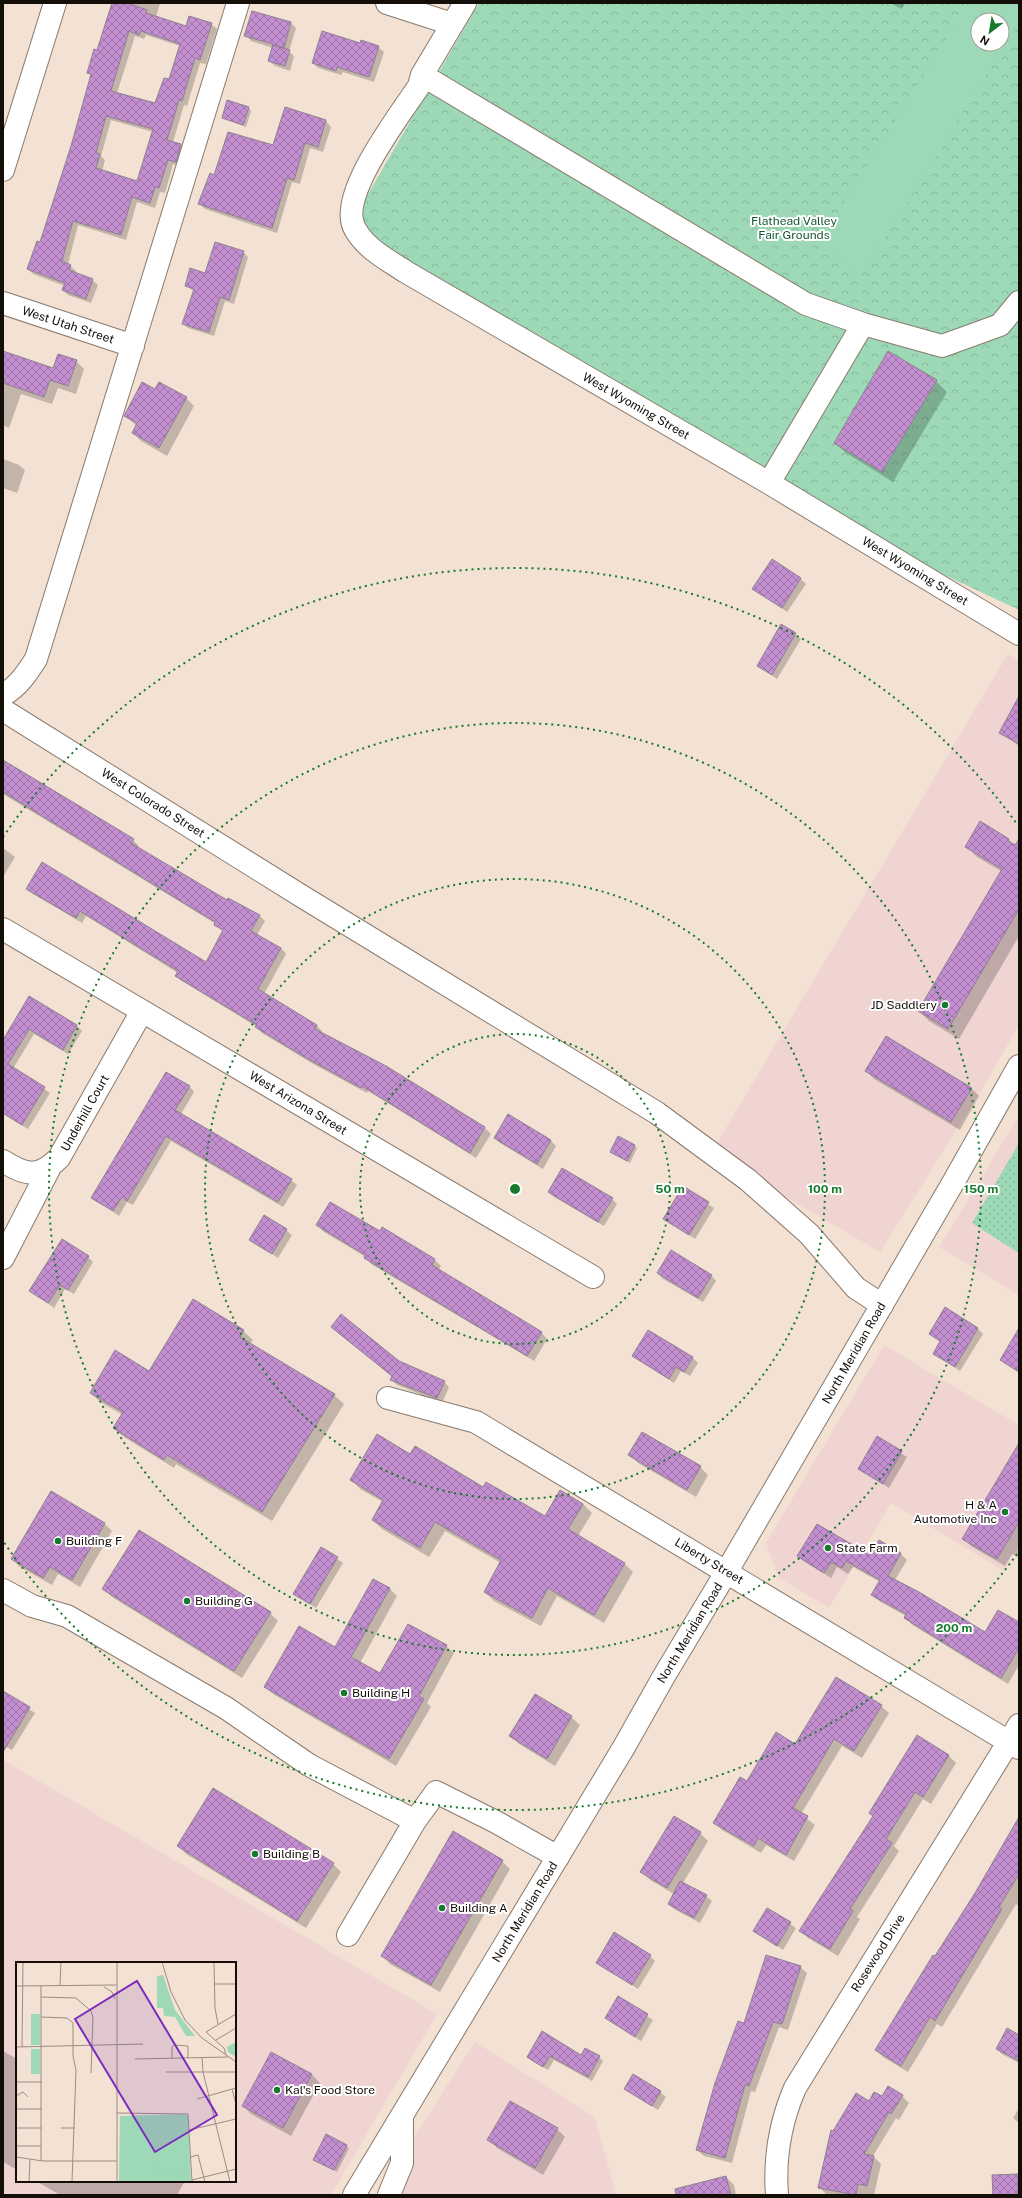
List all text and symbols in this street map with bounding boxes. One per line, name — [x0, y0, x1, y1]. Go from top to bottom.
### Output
north arrow — [970, 12, 1010, 52]
text: N — [978, 33, 992, 48]
park label: Flathead Valley Fair Grounds — [751, 214, 838, 242]
street label: West Utah Street — [20, 304, 116, 347]
street label: West Wyoming Street — [580, 370, 692, 443]
street label: West Wyoming Street — [859, 534, 971, 608]
street label: West Colorado Street — [99, 765, 208, 841]
place label: JD Saddlery — [871, 998, 938, 1012]
marker: JD Saddlery — [940, 1000, 950, 1010]
street label: West Arizona Street — [247, 1068, 350, 1138]
street label: Underhill Court — [58, 1072, 112, 1154]
centre of rings — [508, 1182, 522, 1196]
text: 50 m — [655, 1182, 685, 1196]
text: 100 m — [808, 1182, 842, 1196]
text: 150 m — [964, 1182, 998, 1196]
street label: North Meridian Road — [819, 1300, 889, 1406]
place label: H & A Automotive Inc — [913, 1498, 997, 1526]
marker: H & A Automotive Inc — [1000, 1507, 1010, 1517]
place label: Building F — [66, 1534, 122, 1548]
street label: Liberty Street — [672, 1535, 746, 1587]
marker: Building F — [53, 1536, 63, 1546]
place label: State Farm — [836, 1541, 898, 1555]
marker: State Farm — [823, 1543, 833, 1553]
street label: North Meridian Road — [654, 1580, 726, 1686]
place label: Building G — [195, 1594, 253, 1608]
marker: Building G — [182, 1596, 192, 1606]
text: 200 m — [936, 1621, 972, 1635]
place label: Building H — [352, 1686, 410, 1700]
marker: Building H — [339, 1688, 349, 1698]
place label: Building B — [263, 1847, 320, 1861]
marker: Building B — [250, 1849, 260, 1859]
street label: North Meridian Road — [489, 1859, 561, 1965]
place label: Building A — [450, 1901, 508, 1915]
marker: Building A — [437, 1903, 447, 1913]
street label: Rosewood Drive — [848, 1911, 908, 1994]
inset map — [16, 1962, 236, 2182]
place label: Kal's Food Store — [285, 2083, 375, 2097]
marker: Kal's Food Store — [272, 2085, 282, 2095]

